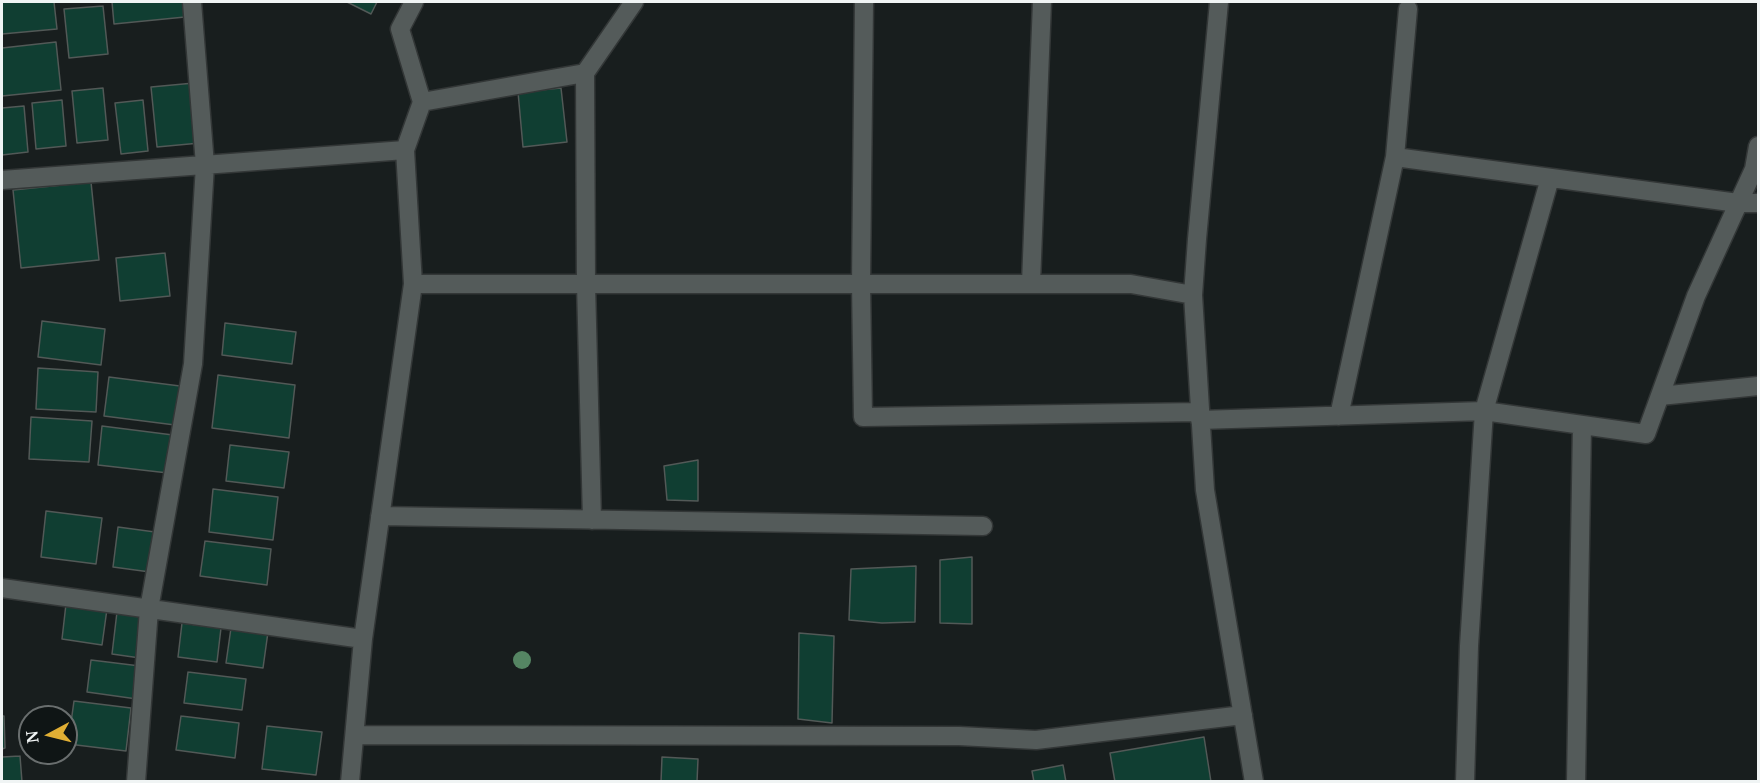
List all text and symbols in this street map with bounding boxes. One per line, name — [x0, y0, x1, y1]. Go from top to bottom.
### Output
north arrow — [18, 705, 78, 765]
text: N — [20, 729, 44, 745]

